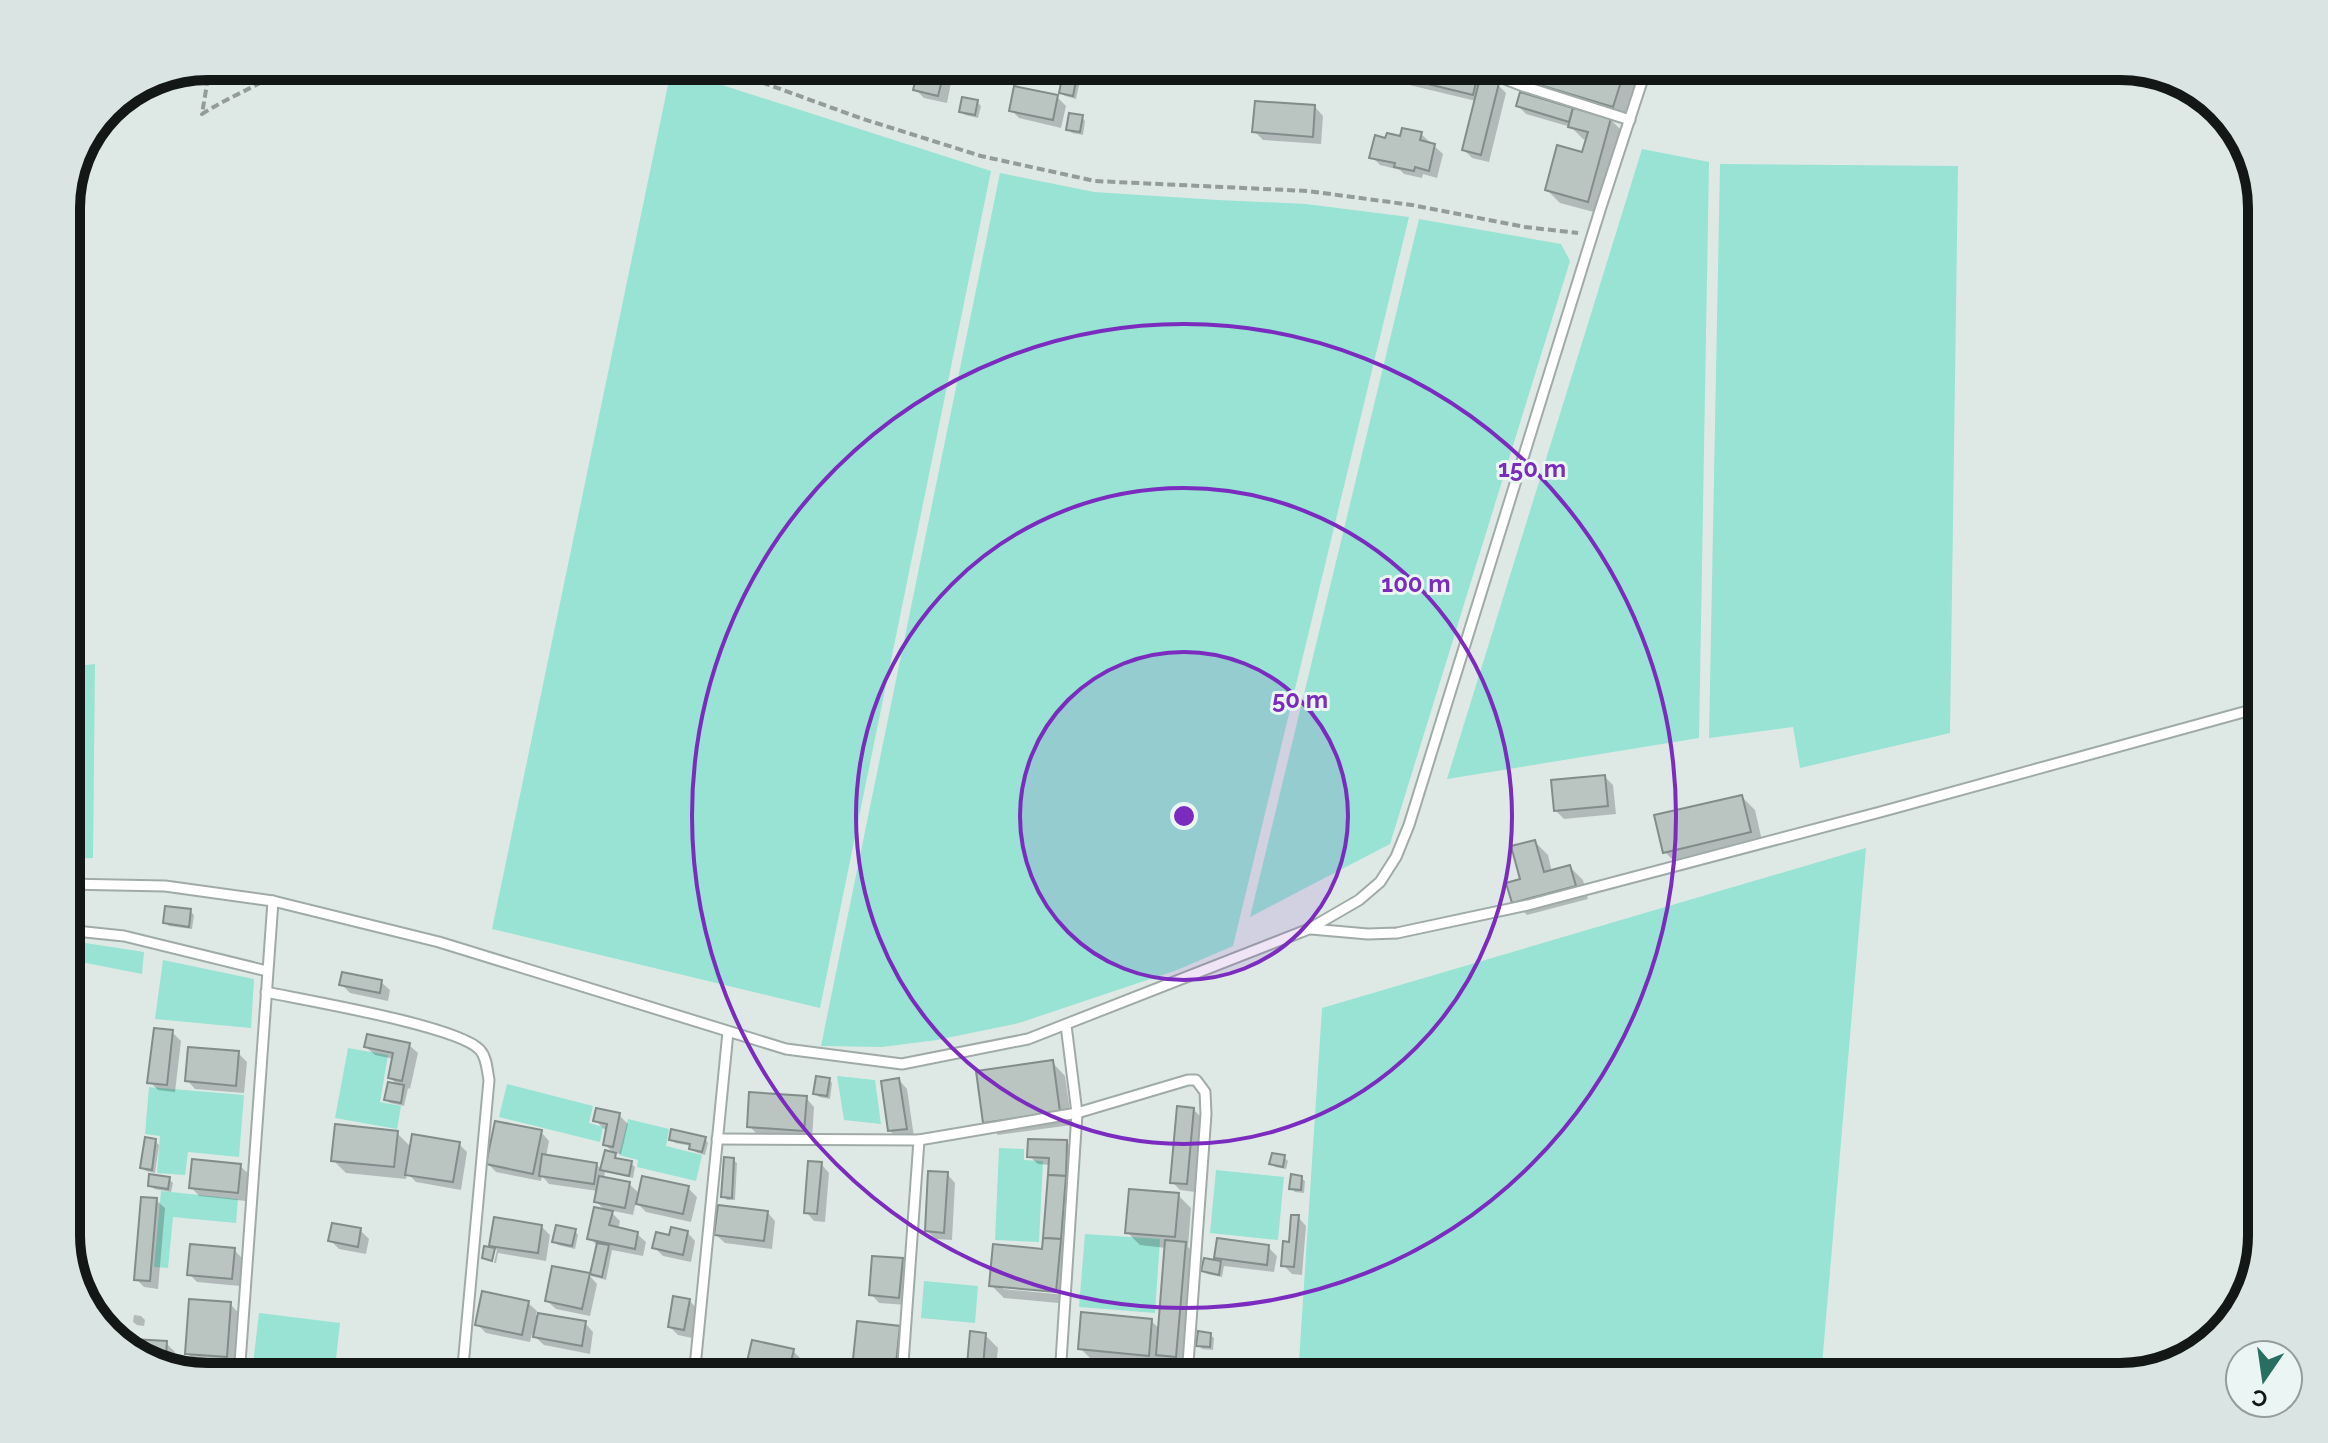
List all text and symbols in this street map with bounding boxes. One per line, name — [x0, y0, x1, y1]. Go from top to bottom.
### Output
text: 150 m — [1498, 454, 1566, 483]
text: 100 m — [1381, 569, 1451, 598]
text: 50 m — [1272, 685, 1328, 714]
centre of rings — [1170, 802, 1198, 830]
north arrow — [2224, 1339, 2304, 1419]
text: С — [2249, 1384, 2270, 1413]

